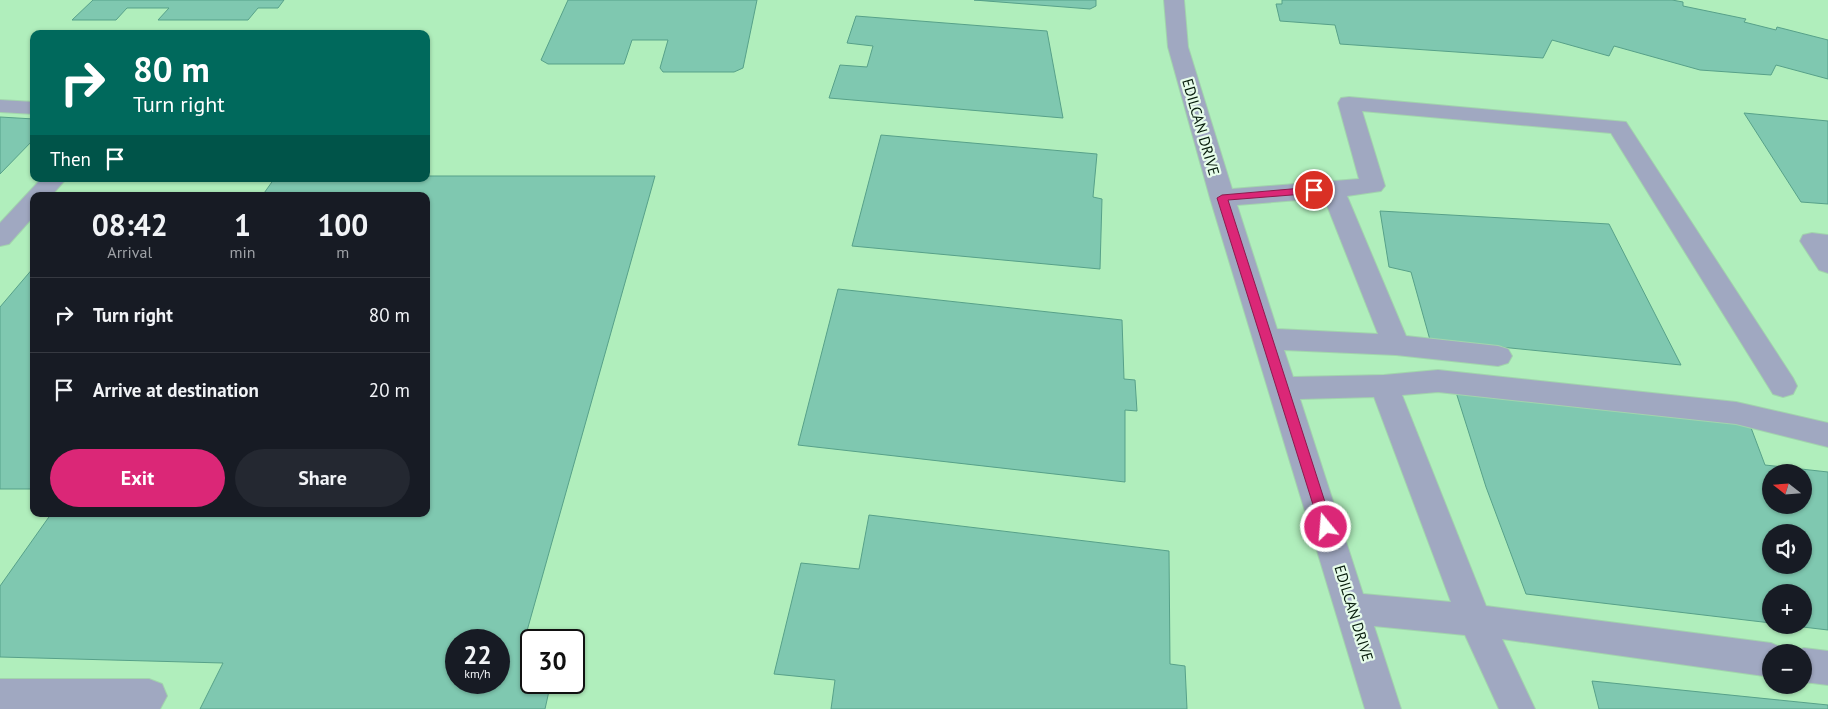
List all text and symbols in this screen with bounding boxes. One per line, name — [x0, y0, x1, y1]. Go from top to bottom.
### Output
text: 80 m — [133, 46, 210, 92]
icon: right — [50, 50, 115, 115]
street label: EDILCAN DRIVE — [1178, 76, 1224, 178]
text: Turn right — [133, 90, 225, 118]
icon: arrive — [101, 145, 129, 173]
text: Then — [50, 147, 91, 171]
pin — [1293, 169, 1335, 211]
icon: arrive — [1300, 176, 1328, 204]
text: 08:42 — [92, 205, 168, 244]
text: 1 — [234, 205, 251, 244]
text: 100 — [317, 205, 368, 244]
text: Arrival — [107, 242, 152, 262]
text: min — [230, 242, 256, 262]
text: m — [336, 242, 349, 262]
icon: right — [50, 301, 78, 329]
text: Turn right — [93, 303, 173, 327]
text: 80 m — [369, 303, 410, 327]
icon: arrive — [50, 376, 78, 404]
text: Arrive at destination — [93, 378, 259, 402]
text: 20 m — [369, 378, 410, 402]
button: Exit — [50, 449, 225, 507]
button: Share — [235, 449, 410, 507]
north arrow — [1762, 464, 1812, 514]
map controls — [1762, 464, 1812, 694]
position arrow — [1299, 500, 1351, 552]
button: sound — [1762, 524, 1812, 574]
street label: EDILCAN DRIVE — [1330, 563, 1378, 663]
button: + — [1762, 584, 1812, 634]
speed limit sign: 30 — [520, 629, 585, 694]
text: 22 — [463, 639, 492, 671]
button: − — [1762, 644, 1812, 694]
text: km/h — [464, 666, 491, 681]

